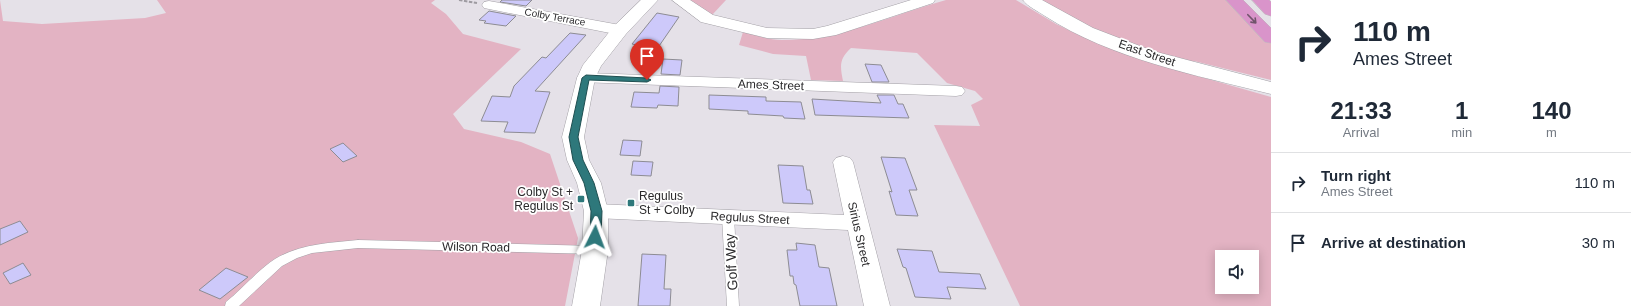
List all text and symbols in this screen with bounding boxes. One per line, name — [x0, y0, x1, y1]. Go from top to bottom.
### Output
street label: Colby Terrace — [524, 6, 587, 28]
one-way arrow — [1247, 14, 1257, 24]
icon: right — [1287, 16, 1339, 68]
text: 110 m — [1353, 16, 1431, 47]
street label: East Street — [1117, 37, 1178, 69]
pin — [630, 39, 664, 80]
icon: arrive — [636, 45, 658, 67]
text: Ames Street — [1353, 49, 1452, 69]
street label: Ames Street — [738, 77, 805, 93]
text: 21:33 — [1330, 97, 1392, 124]
text: 1 — [1455, 97, 1468, 124]
text: 140 — [1532, 97, 1572, 124]
text: Arrival — [1343, 125, 1380, 140]
text: min — [1451, 125, 1472, 140]
text: m — [1546, 125, 1557, 140]
text: Turn right — [1321, 167, 1391, 184]
icon: right — [1287, 172, 1309, 194]
text: 110 m — [1574, 174, 1615, 191]
text: Ames Street — [1321, 184, 1393, 199]
place label: Colby St + Regulus St — [514, 185, 574, 213]
place label: Regulus St + Colby — [639, 189, 695, 217]
marker: Colby St + Regulus St — [576, 194, 586, 204]
marker: Regulus St + Colby — [626, 198, 636, 208]
street label: Sirius Street — [845, 201, 873, 268]
street label: Regulus Street — [710, 209, 791, 227]
position arrow — [574, 216, 616, 258]
icon: arrive — [1287, 232, 1309, 254]
street label: Golf Way — [722, 233, 740, 291]
text: Arrive at destination — [1321, 234, 1466, 251]
text: 30 m — [1582, 234, 1615, 251]
street label: Wilson Road — [442, 239, 510, 255]
map controls — [1215, 250, 1259, 294]
button: sound — [1215, 250, 1259, 294]

